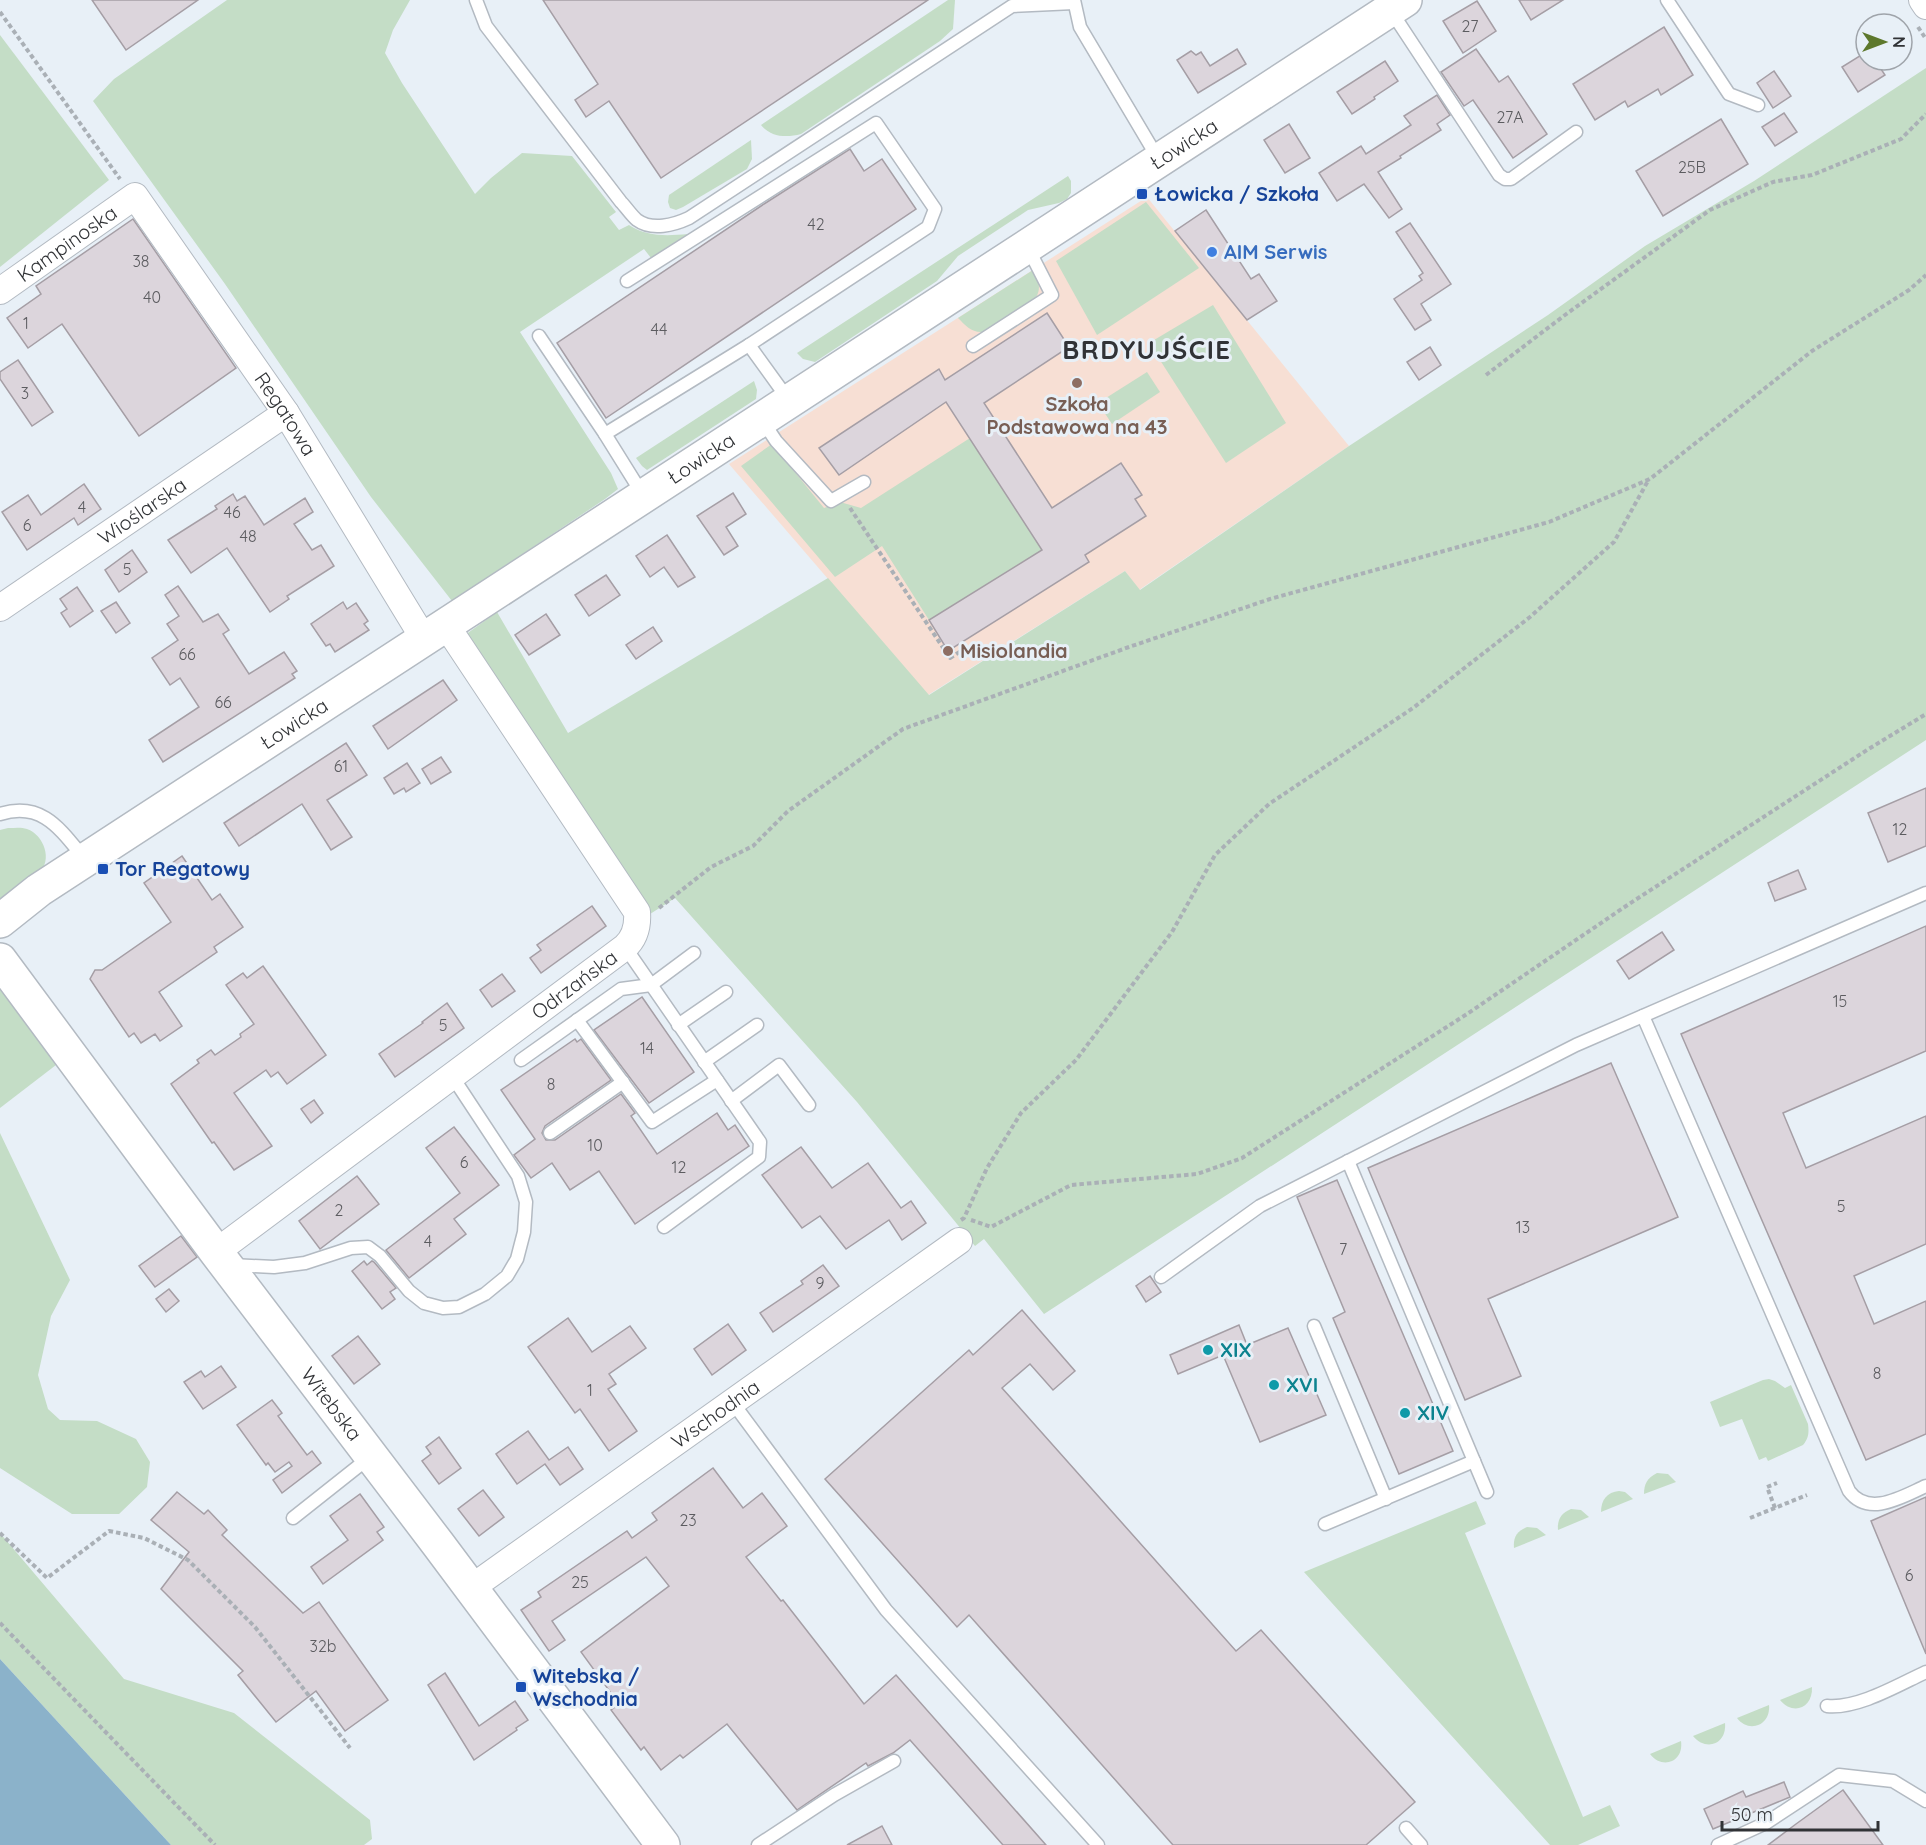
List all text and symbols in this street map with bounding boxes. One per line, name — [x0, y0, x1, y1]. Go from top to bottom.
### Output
north arrow — [1854, 12, 1914, 72]
house number: 27 — [1462, 16, 1478, 36]
text: N — [1889, 36, 1909, 48]
house number: 27A — [1496, 107, 1524, 127]
street label: Łowicka — [1145, 113, 1222, 175]
house number: 25B — [1678, 157, 1706, 177]
place label: Łowicka / Szkoła — [1154, 181, 1319, 206]
marker: Łowicka / Szkoła — [1135, 187, 1149, 201]
street label: Kampinoska — [12, 200, 121, 287]
house number: 42 — [807, 214, 825, 234]
place label: AIM Serwis — [1224, 239, 1327, 264]
marker: AIM Serwis — [1205, 245, 1219, 259]
house number: 38 — [132, 251, 150, 271]
house number: 40 — [143, 287, 161, 307]
house number: 1 — [23, 313, 29, 333]
house number: 44 — [651, 319, 667, 339]
district label: BRDYUJŚCIE — [1062, 333, 1232, 366]
street label: Regatowa — [249, 367, 322, 460]
marker: Szkoła Podstawowa na 43 — [1070, 376, 1084, 390]
house number: 3 — [21, 383, 29, 403]
place label: Szkoła Podstawowa na 43 — [986, 391, 1168, 439]
street label: Łowicka — [662, 427, 740, 489]
street label: Wioślarska — [93, 472, 191, 550]
house number: 4 — [78, 497, 86, 517]
house number: 46 — [223, 502, 241, 522]
house number: 6 — [23, 515, 32, 535]
house number: 48 — [239, 526, 257, 546]
house number: 5 — [123, 559, 131, 579]
place label: Misiolandia — [960, 638, 1068, 663]
house number: 66 — [178, 644, 196, 664]
marker: Misiolandia — [941, 644, 955, 658]
house number: 66 — [214, 692, 232, 712]
street label: Łowicka — [255, 692, 332, 755]
house number: 61 — [334, 756, 348, 776]
house number: 12 — [1893, 819, 1908, 839]
place label: Tor Regatowy — [115, 856, 250, 881]
marker: Tor Regatowy — [96, 862, 110, 876]
street label: Odrzańska — [526, 944, 622, 1025]
house number: 15 — [1833, 991, 1847, 1011]
house number: 5 — [439, 1015, 447, 1035]
house number: 14 — [640, 1038, 654, 1058]
house number: 8 — [547, 1074, 555, 1094]
house number: 10 — [587, 1135, 603, 1155]
house number: 6 — [460, 1152, 469, 1172]
house number: 12 — [672, 1157, 687, 1177]
house number: 5 — [1837, 1196, 1845, 1216]
house number: 2 — [335, 1200, 344, 1220]
house number: 13 — [1516, 1217, 1530, 1237]
house number: 4 — [424, 1231, 432, 1251]
house number: 7 — [1339, 1239, 1347, 1259]
house number: 9 — [816, 1273, 825, 1293]
place label: XIX — [1220, 1337, 1252, 1362]
marker: XIX — [1201, 1343, 1215, 1357]
street label: Witebska — [296, 1362, 368, 1445]
house number: 8 — [1873, 1363, 1881, 1383]
place label: XVI — [1286, 1372, 1318, 1397]
street label: Wschodnia — [666, 1374, 764, 1454]
marker: XVI — [1267, 1378, 1281, 1392]
house number: 1 — [587, 1380, 593, 1400]
place label: XIV — [1417, 1400, 1449, 1425]
marker: XIV — [1398, 1406, 1412, 1420]
house number: 23 — [679, 1510, 697, 1530]
house number: 6 — [1905, 1565, 1914, 1585]
house number: 25 — [571, 1572, 589, 1592]
house number: 32b — [310, 1636, 336, 1656]
place label: Witebska / Wschodnia — [533, 1663, 639, 1711]
marker: Witebska / Wschodnia — [514, 1680, 528, 1694]
scale bar — [1722, 1794, 1878, 1832]
text: 50 m — [1731, 1803, 1773, 1826]

